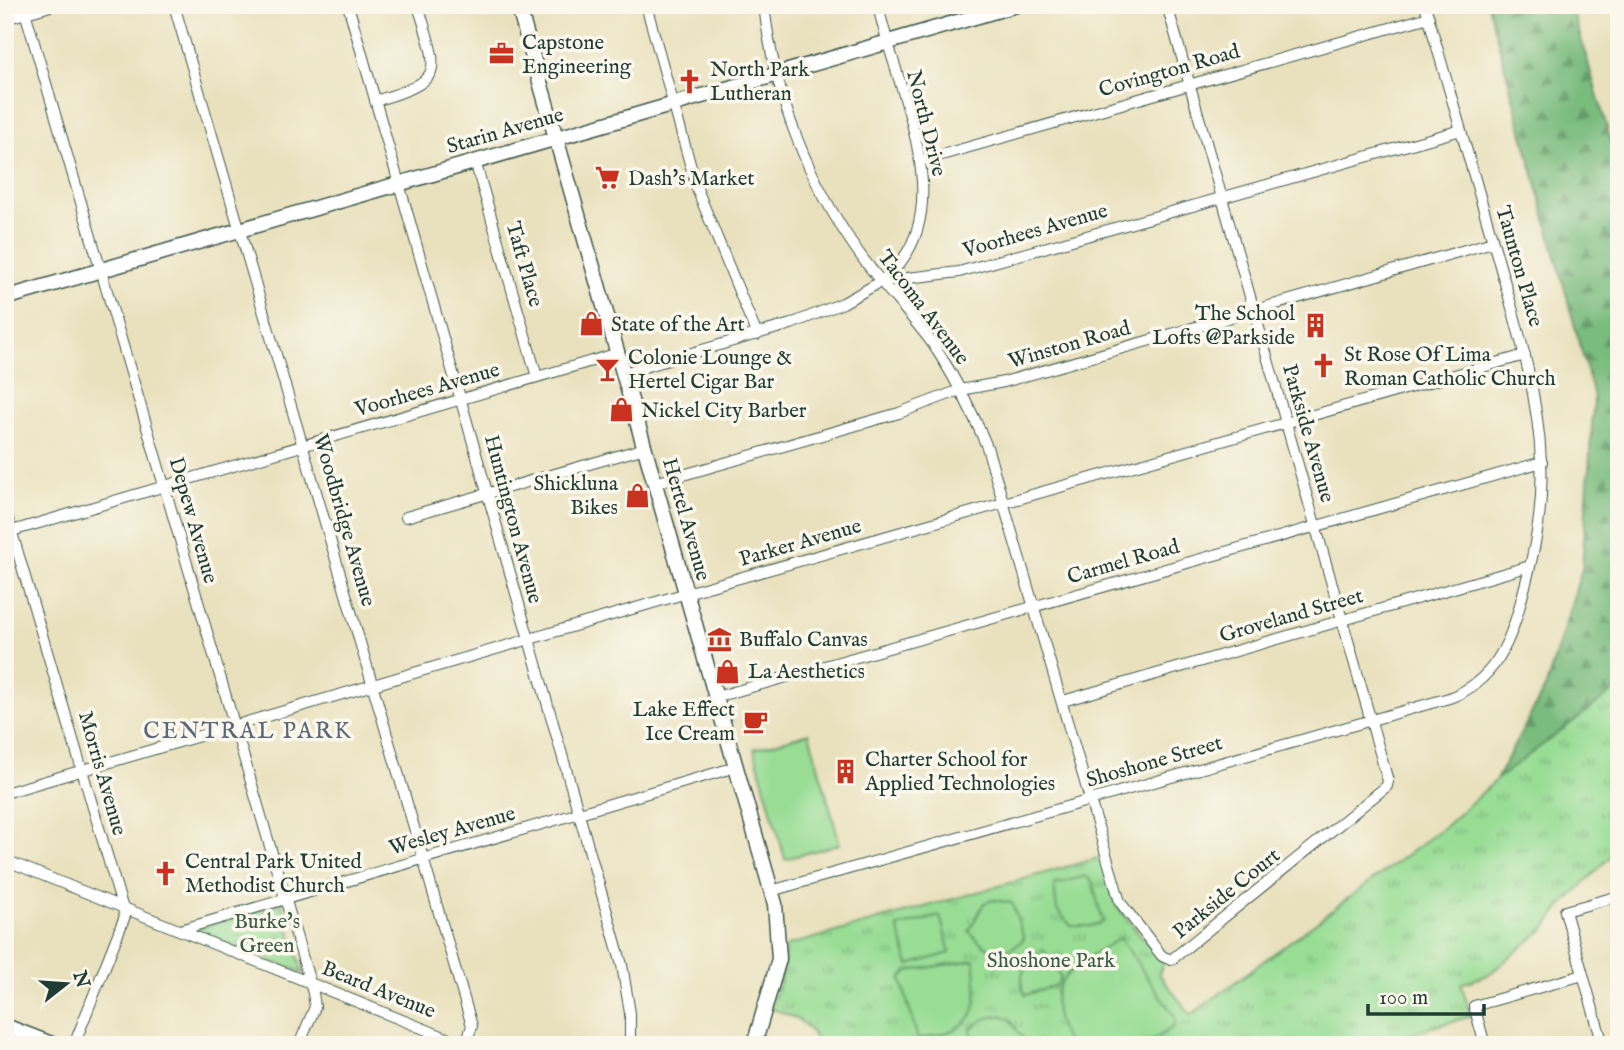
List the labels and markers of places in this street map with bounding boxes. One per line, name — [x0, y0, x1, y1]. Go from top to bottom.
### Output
place label: Capstone Engineering — [522, 30, 632, 81]
office icon: Capstone Engineering — [488, 40, 516, 68]
place label: North Park Lutheran — [710, 57, 810, 108]
church icon: North Park Lutheran — [676, 67, 704, 95]
supermarket icon: Dash's Market — [594, 164, 622, 192]
place label: Dash's Market — [628, 166, 755, 193]
place label: The School Lofts @Parkside — [1152, 301, 1295, 352]
shop icon: State of the Art — [577, 310, 605, 338]
building icon: The School Lofts @Parkside — [1301, 311, 1329, 339]
place label: State of the Art — [611, 312, 745, 339]
place label: St Rose Of Lima Roman Catholic Church — [1344, 342, 1556, 393]
place label: Colonie Lounge & Hertel Cigar Bar — [628, 345, 792, 396]
church icon: St Rose Of Lima Roman Catholic Church — [1310, 352, 1338, 380]
bar icon: Colonie Lounge & Hertel Cigar Bar — [594, 355, 622, 383]
shop icon: Nickel City Barber — [607, 396, 635, 424]
place label: Nickel City Barber — [641, 398, 807, 425]
place label: Shickluna Bikes — [533, 471, 619, 522]
shop icon: Shickluna Bikes — [624, 481, 652, 509]
museum icon: Buffalo Canvas — [705, 625, 733, 653]
place label: Buffalo Canvas — [739, 627, 868, 654]
shop icon: La Aesthetics — [714, 657, 742, 685]
place label: La Aesthetics — [748, 659, 865, 686]
place label: Lake Effect Ice Cream — [633, 697, 735, 748]
cafe icon: Lake Effect Ice Cream — [741, 707, 769, 735]
place label: Charter School for Applied Technologies — [864, 747, 1055, 798]
building icon: Charter School for Applied Technologies — [831, 757, 859, 785]
place label: Central Park United Methodist Church — [185, 849, 362, 900]
church icon: Central Park United Methodist Church — [151, 859, 179, 887]

